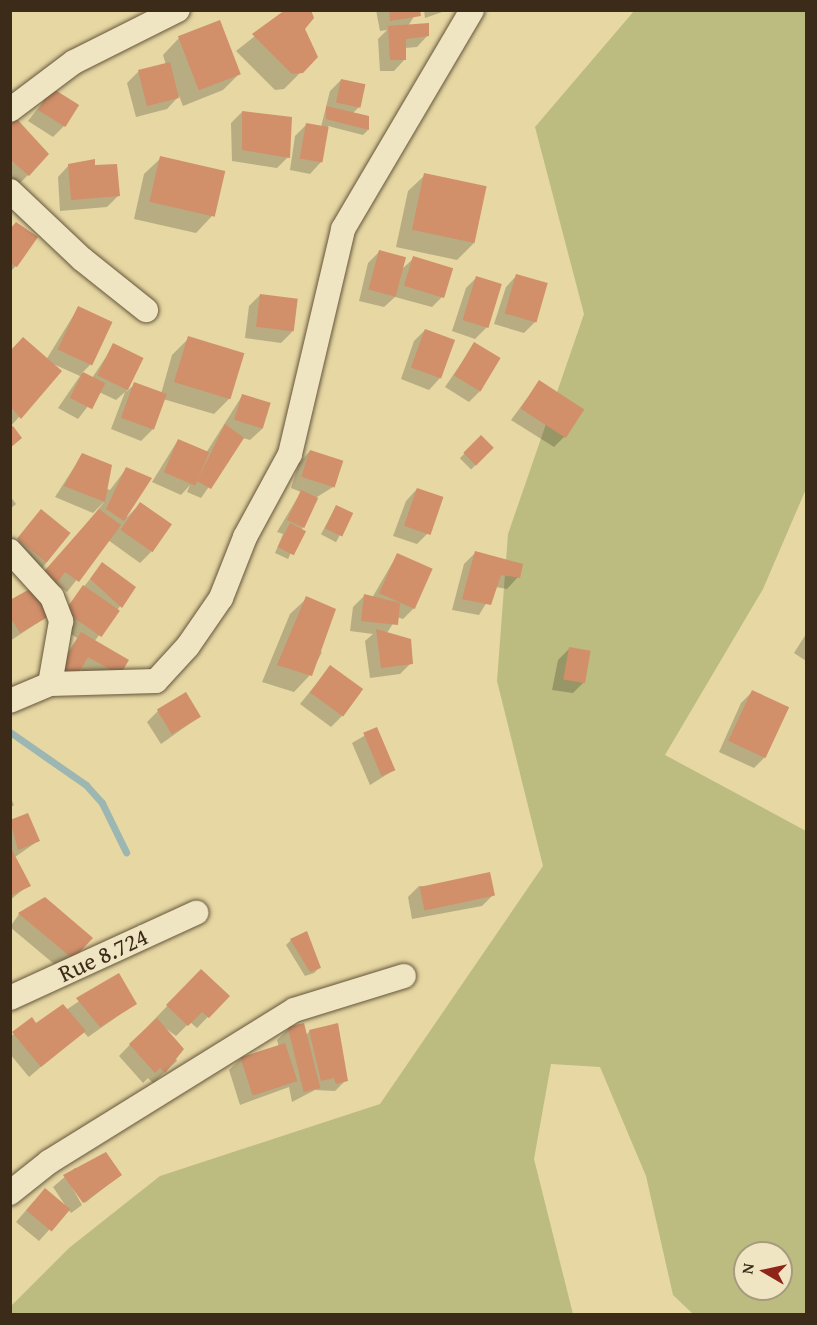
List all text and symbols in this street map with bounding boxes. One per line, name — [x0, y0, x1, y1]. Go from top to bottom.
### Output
street label: Rue 8.724 — [54, 922, 152, 988]
north arrow — [733, 1241, 793, 1301]
text: N — [735, 1261, 760, 1276]

